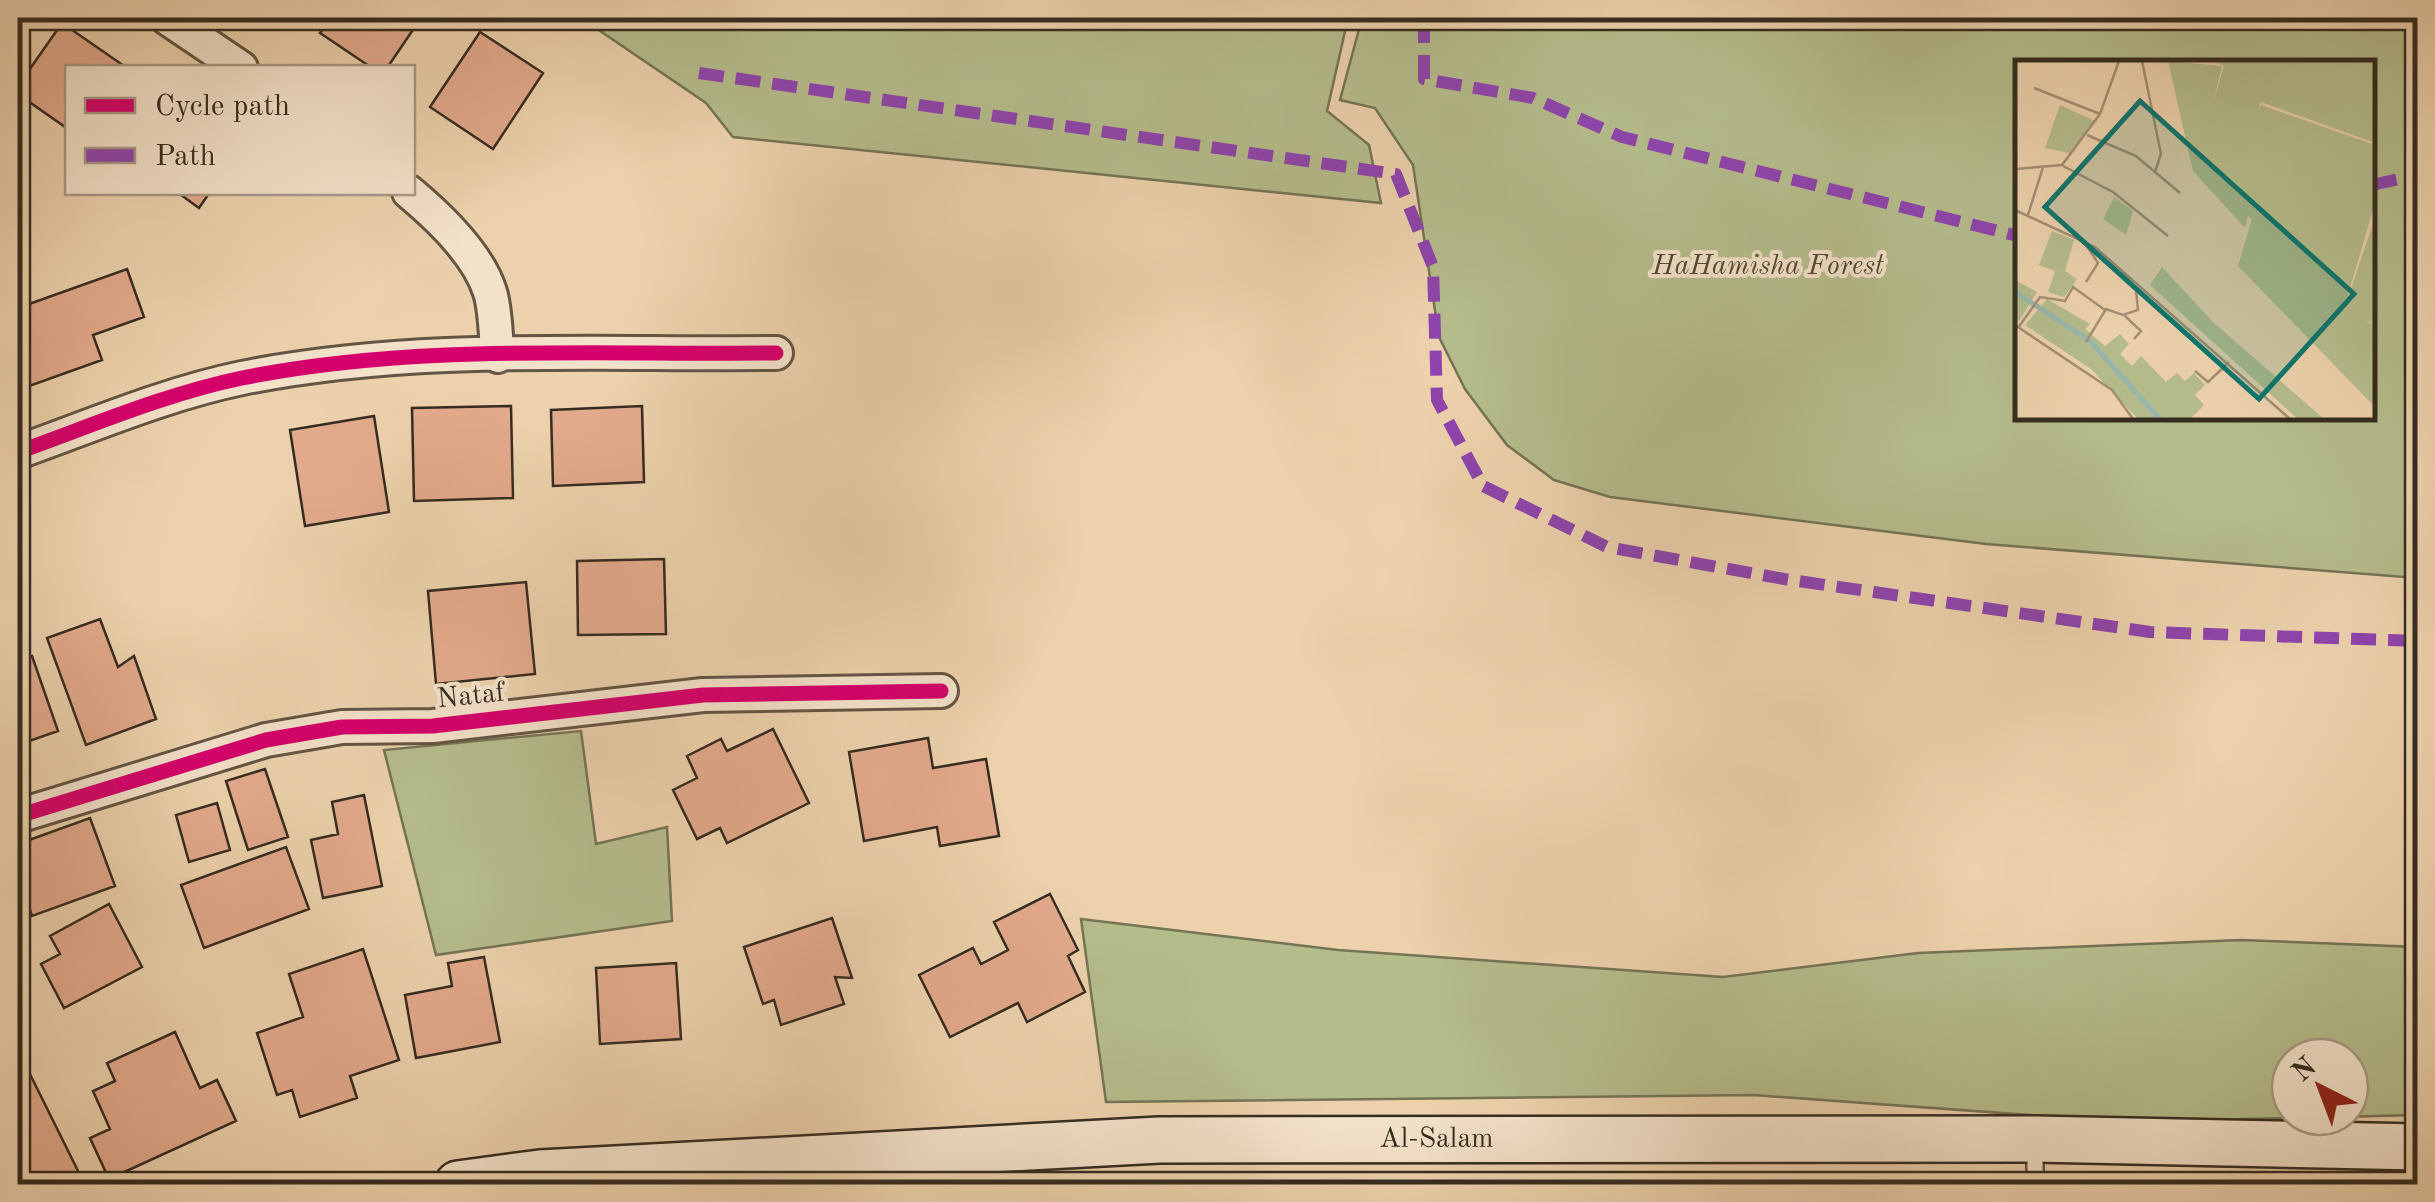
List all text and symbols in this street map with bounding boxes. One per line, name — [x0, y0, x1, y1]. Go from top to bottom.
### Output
inset map — [2015, 60, 2375, 420]
legend — [65, 65, 415, 195]
text: Cycle path — [155, 92, 290, 122]
text: Path — [155, 142, 216, 172]
park label: HaHamisha Forest — [1651, 253, 1885, 281]
street label: Nataf — [436, 679, 508, 714]
north arrow — [2270, 1037, 2370, 1137]
text: N — [2288, 1053, 2323, 1088]
street label: Al-Salam — [1379, 1126, 1494, 1154]

